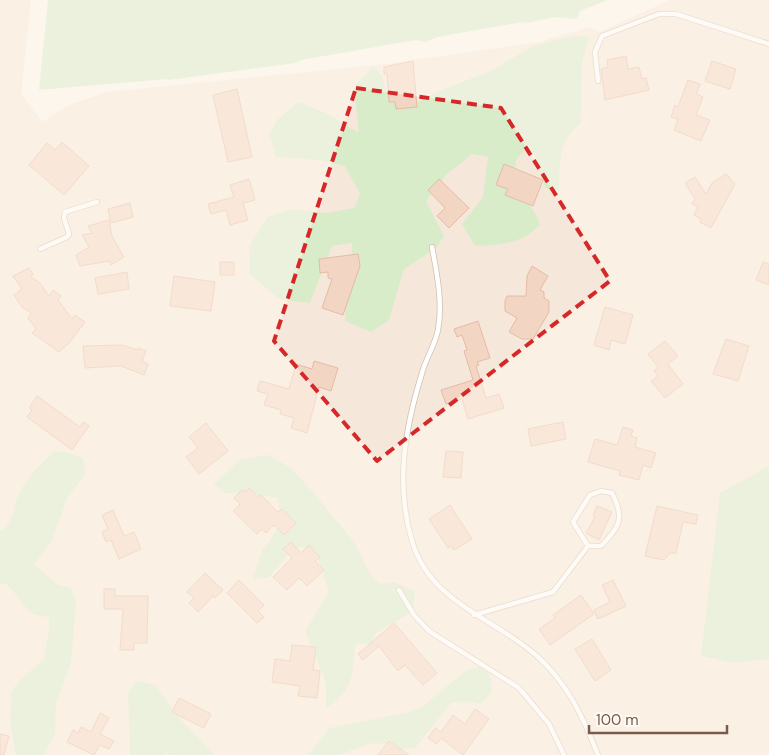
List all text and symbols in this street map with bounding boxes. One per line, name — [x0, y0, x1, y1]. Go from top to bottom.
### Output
scale bar — [589, 702, 726, 734]
text: 100 m — [596, 710, 639, 730]

